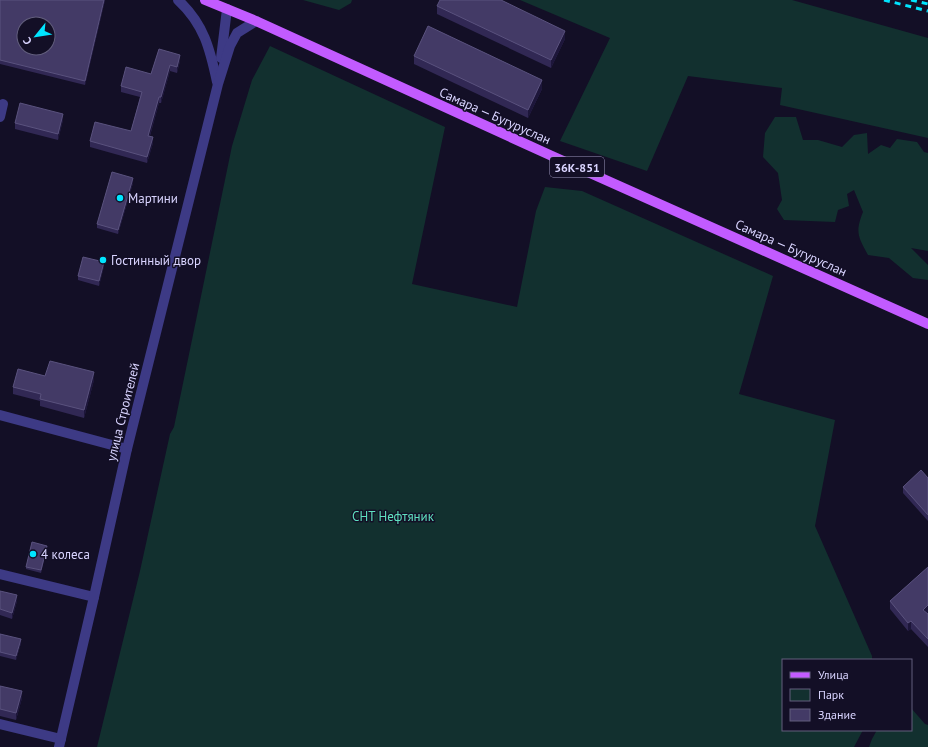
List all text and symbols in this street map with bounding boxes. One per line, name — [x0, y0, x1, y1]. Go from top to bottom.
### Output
north arrow — [16, 16, 56, 56]
text: С — [20, 35, 35, 47]
street label: Самара — Бугуруслан — [437, 84, 553, 148]
road number: 36К-851 — [550, 157, 604, 177]
place label: Мартини — [128, 190, 178, 207]
marker: Мартини — [115, 193, 125, 203]
street label: Самара — Бугуруслан — [733, 216, 849, 280]
place label: Гостинный двор — [111, 252, 201, 269]
marker: Гостинный двор — [98, 255, 108, 265]
street label: улица Строителей — [103, 361, 143, 463]
park label: СНТ Нефтяник — [352, 508, 435, 525]
place label: 4 колеса — [41, 546, 90, 563]
marker: 4 колеса — [28, 549, 38, 559]
legend — [782, 659, 912, 731]
text: Улица — [818, 667, 849, 682]
text: Парк — [818, 687, 844, 702]
text: Здание — [818, 707, 856, 722]

